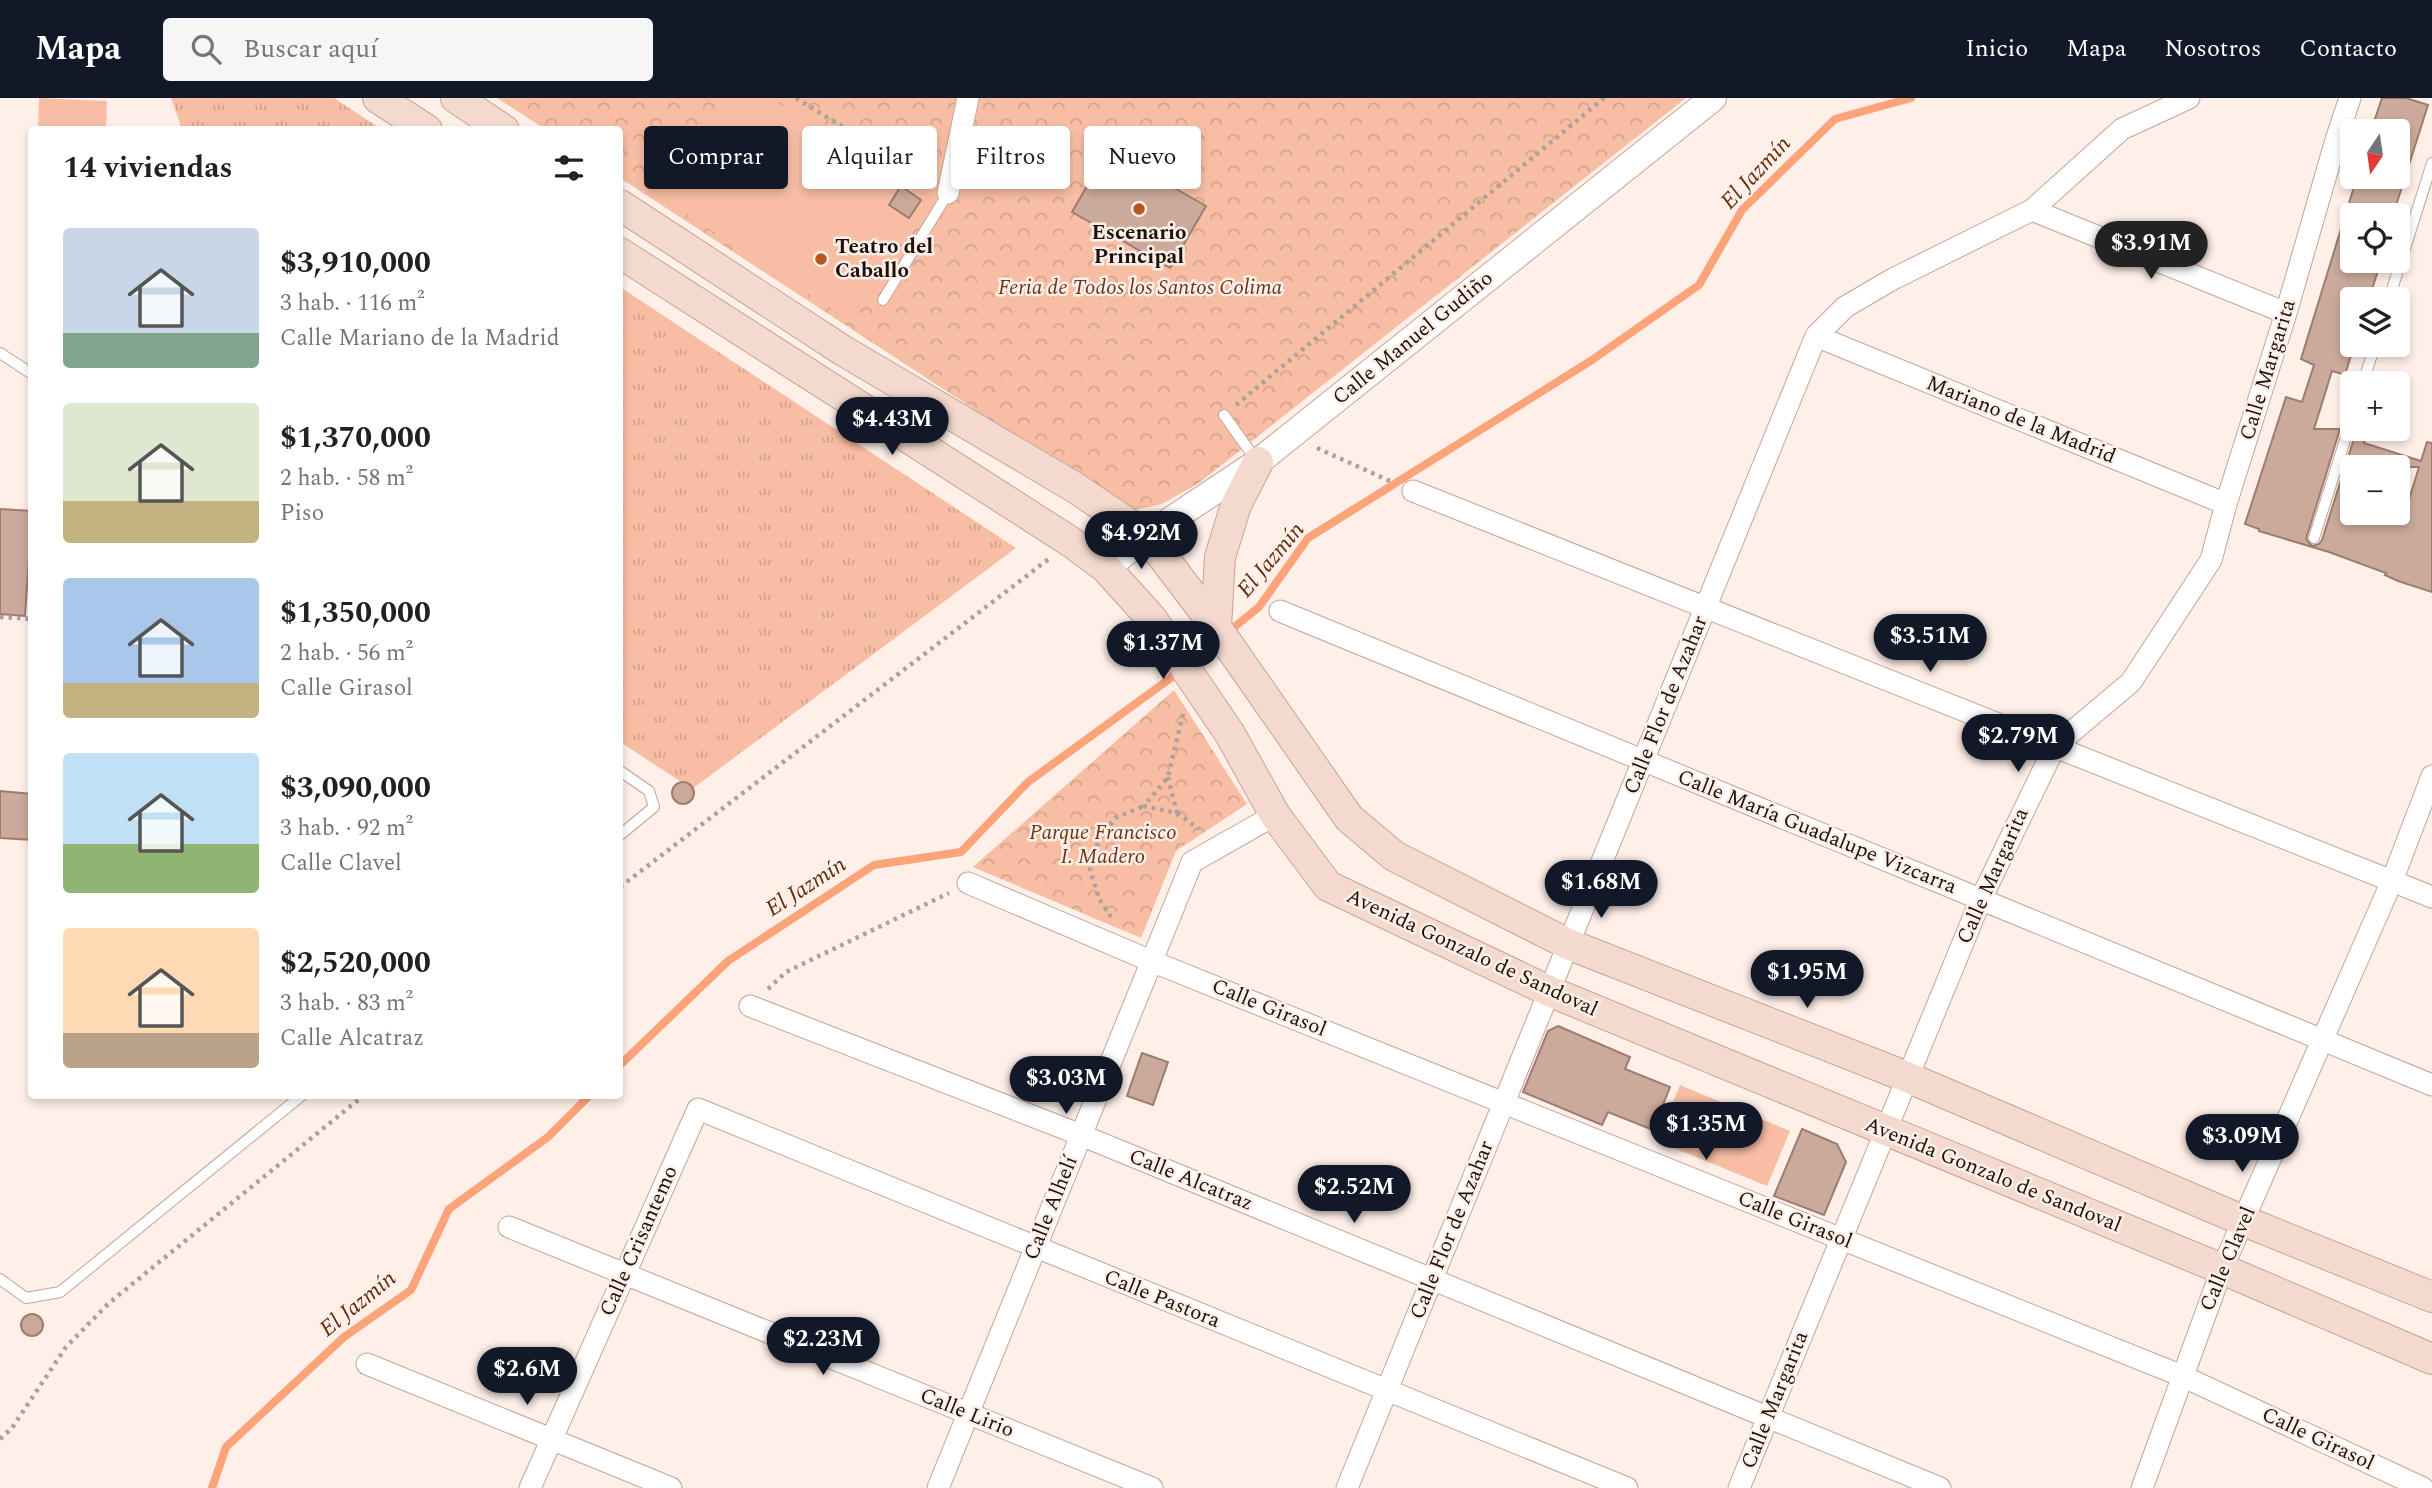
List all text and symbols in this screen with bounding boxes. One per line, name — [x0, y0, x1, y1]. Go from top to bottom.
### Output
search box — [163, 18, 653, 81]
text: Mapa — [35, 24, 121, 74]
text: Buscar aquí — [243, 29, 378, 69]
icon: search — [187, 30, 225, 68]
text: Inicio — [1965, 31, 2028, 67]
text: Mapa — [2066, 31, 2126, 67]
text: Nosotros — [2164, 31, 2261, 67]
text: Contacto — [2299, 31, 2397, 67]
north arrow — [2340, 119, 2410, 189]
map controls — [2340, 119, 2410, 525]
chip: Comprar — [644, 126, 788, 189]
chip: Alquilar — [802, 126, 937, 189]
chip: Filtros — [951, 126, 1070, 189]
chip: Nuevo — [1084, 126, 1201, 189]
water label: El Jazmín — [1712, 128, 1800, 218]
text: 14 viviendas — [63, 145, 233, 191]
icon: filters — [550, 149, 588, 187]
marker: Escenario Principal — [1131, 201, 1147, 217]
button: locate — [2340, 203, 2410, 273]
place label: Escenario Principal — [1091, 217, 1187, 273]
pin: $3.91M — [2094, 222, 2208, 281]
text: $3.91M — [2111, 226, 2191, 261]
place label: Teatro del Caballo — [835, 231, 933, 287]
text: $3,910,000 — [280, 240, 431, 286]
marker: Teatro del Caballo — [813, 251, 829, 267]
icon: home — [119, 256, 203, 340]
street label: Calle Manuel Gudiño — [1326, 263, 1500, 413]
park label: Feria de Todos los Santos Colima — [998, 272, 1282, 304]
text: 3 hab. · 116 m² — [280, 286, 425, 321]
button: layers — [2340, 287, 2410, 357]
street label: Calle Margarita — [2231, 295, 2305, 445]
text: Calle Mariano de la Madrid — [280, 321, 560, 356]
street label: Mariano de la Madrid — [1921, 367, 2121, 473]
button: + — [2340, 371, 2410, 441]
pin: $4.43M — [835, 398, 949, 457]
text: $4.43M — [852, 402, 932, 437]
text: $1,370,000 — [280, 415, 431, 461]
icon: home — [119, 431, 203, 515]
button: − — [2340, 455, 2410, 525]
text: 2 hab. · 58 m² — [280, 461, 413, 496]
text: Piso — [280, 496, 324, 531]
pin: $4.92M — [1084, 512, 1198, 571]
water label: El Jazmín — [1229, 514, 1313, 606]
text: $4.92M — [1101, 516, 1181, 551]
text: $1,350,000 — [280, 590, 431, 636]
icon: home — [119, 606, 203, 690]
street label: Calle Flor de Azahar — [1616, 611, 1716, 799]
pin: $3.51M — [1873, 614, 1987, 674]
text: $3.51M — [1890, 619, 1970, 654]
pin: $1.37M — [1106, 622, 1220, 681]
text: $1.37M — [1123, 626, 1203, 661]
text: 2 hab. · 56 m² — [280, 636, 413, 671]
text: Calle Girasol — [280, 671, 413, 706]
pin: $2.79M — [1961, 714, 2075, 774]
text: $2.79M — [1978, 719, 2058, 754]
street label: Calle María Guadalupe Vizcarra — [1672, 761, 1962, 903]
text: $3,090,000 — [280, 765, 431, 811]
icon: home — [119, 781, 203, 865]
street label: Calle Margarita — [1949, 802, 2038, 949]
text: 3 hab. · 92 m² — [280, 811, 413, 846]
park label: Parque Francisco I. Madero — [1029, 817, 1177, 873]
text: Calle Clavel — [280, 846, 402, 881]
water label: El Jazmín — [759, 848, 853, 926]
pin: $1.68M — [1544, 860, 1658, 920]
text: $1.68M — [1561, 865, 1641, 900]
street label: Avenida Gonzalo de Sandoval — [1341, 881, 1603, 1025]
text: $2,520,000 — [280, 940, 431, 986]
pin: $1.95M — [1750, 950, 1864, 1010]
text: $1.95M — [1767, 955, 1847, 990]
icon: home — [119, 956, 203, 1040]
street label: Calle Girasol — [1207, 970, 1331, 1046]
text: 3 hab. · 83 m² — [280, 986, 413, 1021]
text: Calle Alcatraz — [280, 1021, 424, 1056]
pin: $3.03M — [1009, 1056, 1123, 1116]
text: $3.03M — [1026, 1061, 1106, 1096]
pin: $1.35M — [1649, 1102, 1763, 1162]
text: $1.35M — [1666, 1107, 1746, 1142]
street label: Avenida Gonzalo de Sandoval — [1860, 1109, 2126, 1241]
pin: $3.09M — [2185, 1114, 2299, 1174]
text: $3.09M — [2202, 1119, 2282, 1154]
street label: Calle Flor de Azahar — [1402, 1136, 1502, 1324]
street label: Calle Alcatraz — [1124, 1141, 1258, 1219]
street label: Calle Alhelí — [1016, 1150, 1087, 1265]
street label: Calle Crisantemo — [591, 1161, 687, 1321]
pin: $2.52M — [1297, 1166, 1411, 1225]
text: $2.52M — [1314, 1170, 1394, 1205]
street label: Calle Girasol — [1733, 1182, 1857, 1258]
street label: Calle Clavel — [2192, 1202, 2264, 1316]
street label: Calle Pastora — [1099, 1261, 1226, 1337]
water label: El Jazmín — [312, 1262, 404, 1346]
pin: $2.23M — [766, 1318, 880, 1377]
text: $2.23M — [783, 1322, 863, 1357]
street label: Calle Margarita — [1733, 1326, 1817, 1474]
pin: $2.6M — [478, 1348, 576, 1407]
text: $2.6M — [493, 1352, 561, 1387]
street label: Calle Lirio — [915, 1380, 1019, 1446]
street label: Calle Girasol — [2256, 1399, 2380, 1479]

